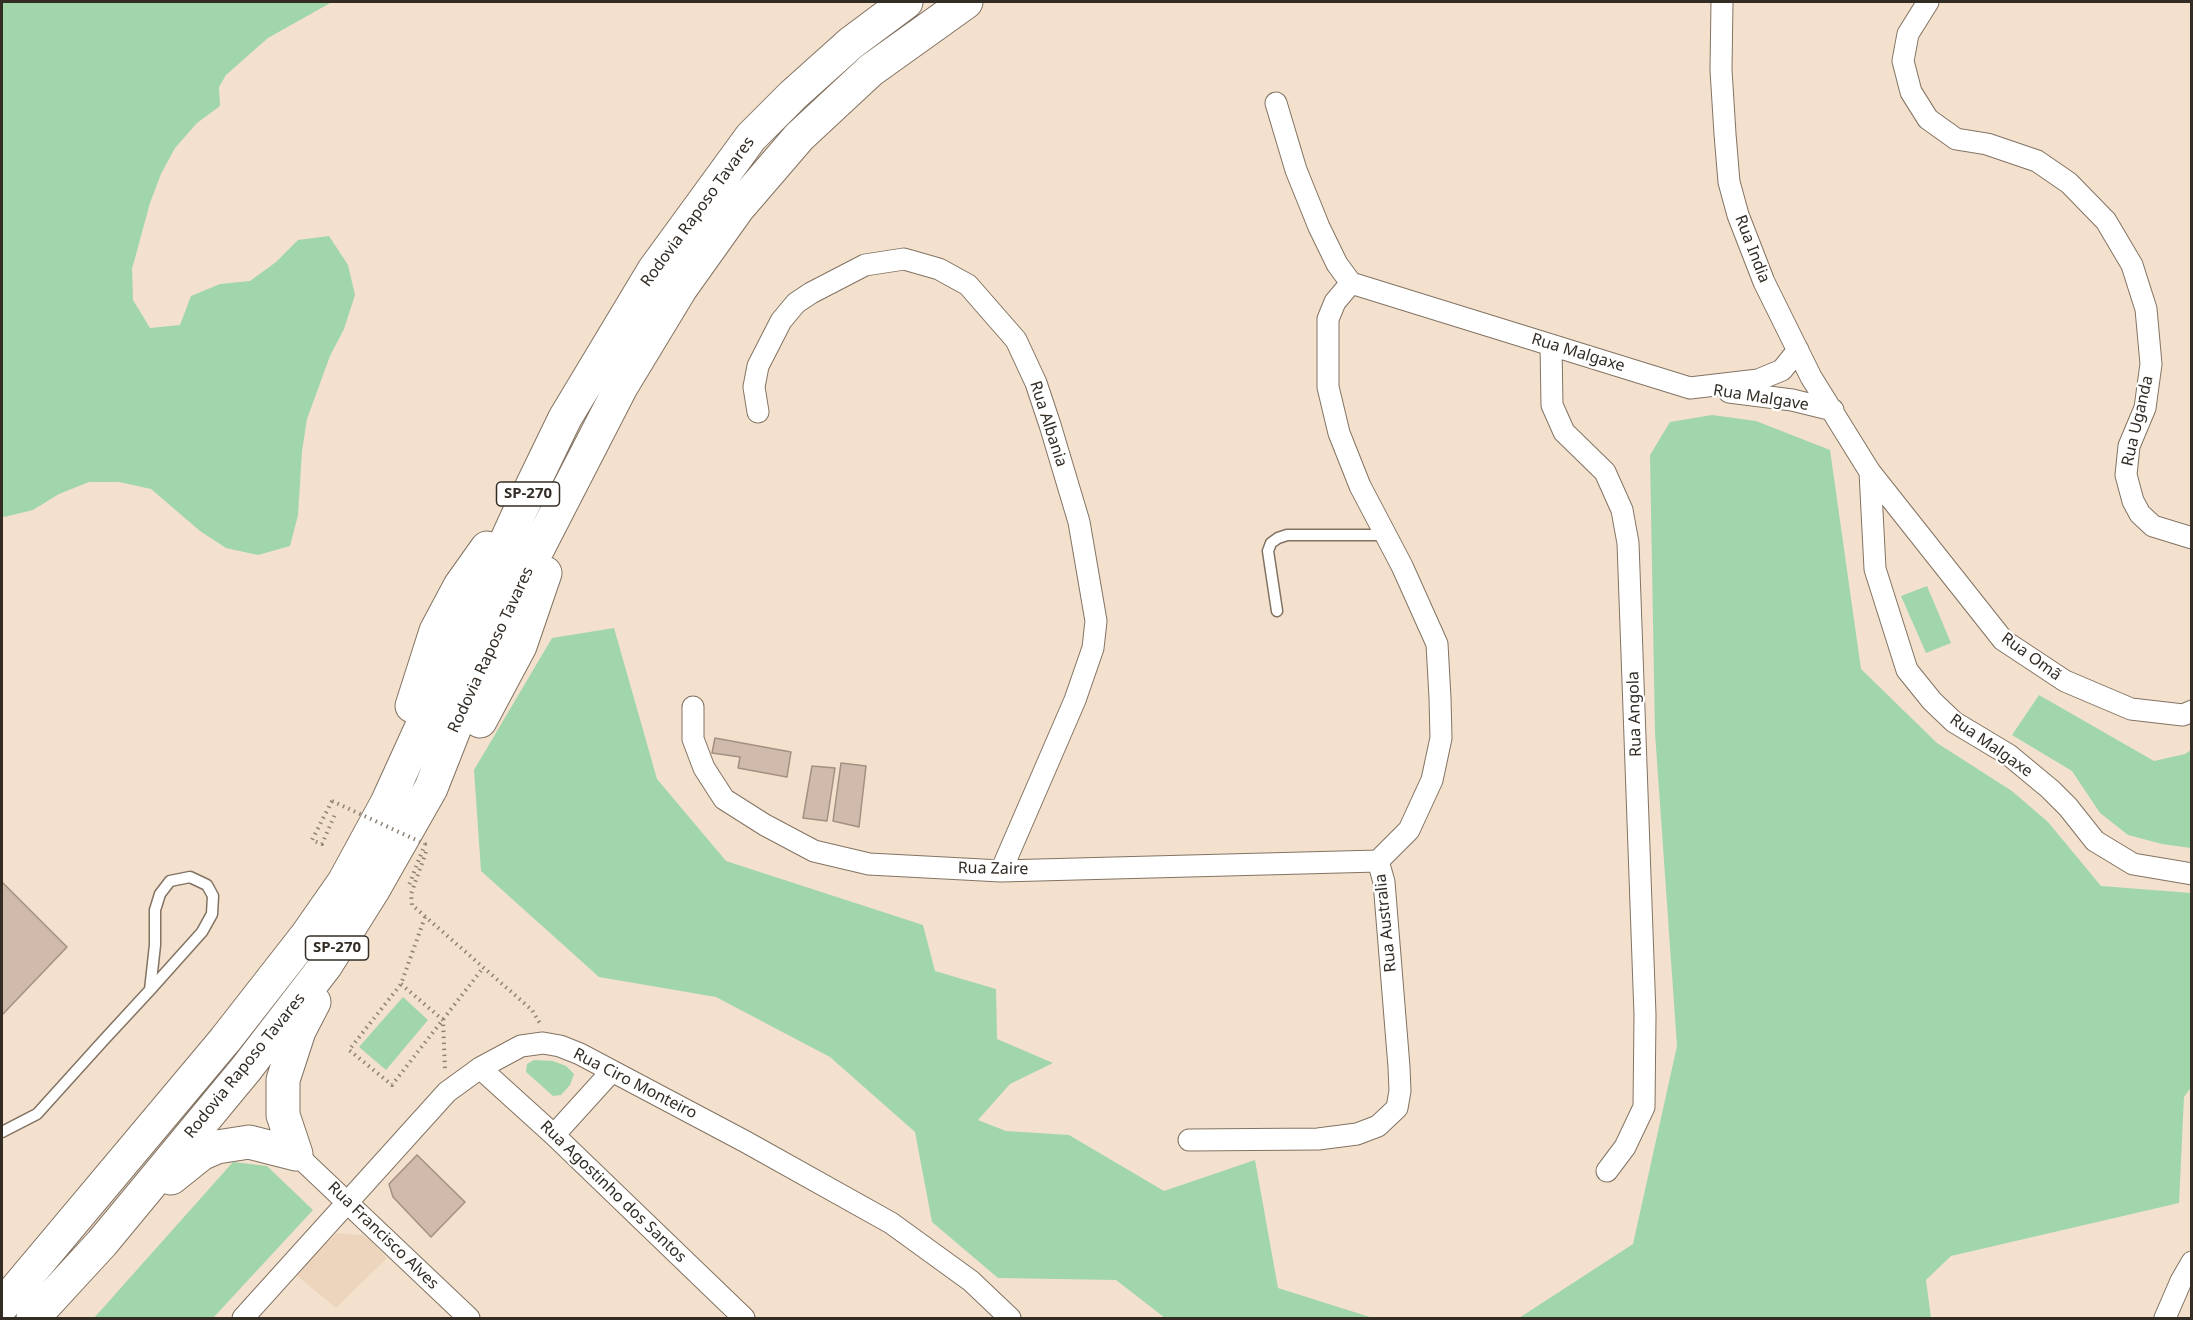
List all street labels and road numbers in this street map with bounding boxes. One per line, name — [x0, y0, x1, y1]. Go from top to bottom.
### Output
street label: Rodovia Raposo Tavares — [637, 133, 759, 291]
street label: Rua India — [1730, 212, 1774, 286]
street label: Rua Malgaxe — [1529, 330, 1627, 376]
street label: Rua Uganda — [2118, 374, 2158, 468]
street label: Rua Albania — [1025, 379, 1071, 469]
street label: Rua Malgave — [1712, 381, 1810, 415]
road number: SP-270 — [496, 482, 560, 506]
street label: Rodovia Raposo Tavares — [444, 564, 538, 736]
street label: Rua Omã — [1997, 629, 2065, 685]
street label: Rua Angola — [1624, 671, 1646, 757]
street label: Rua Malgaxe — [1946, 710, 2036, 782]
street label: Rua Zaire — [958, 859, 1028, 879]
street label: Rua Australia — [1371, 873, 1401, 973]
road number: SP-270 — [306, 936, 368, 960]
street label: Rodovia Raposo Tavares — [181, 990, 309, 1142]
street label: Rua Ciro Monteiro — [570, 1045, 700, 1123]
street label: Rua Agostinho dos Santos — [536, 1117, 690, 1267]
street label: Rua Francisco Alves — [324, 1178, 442, 1294]

